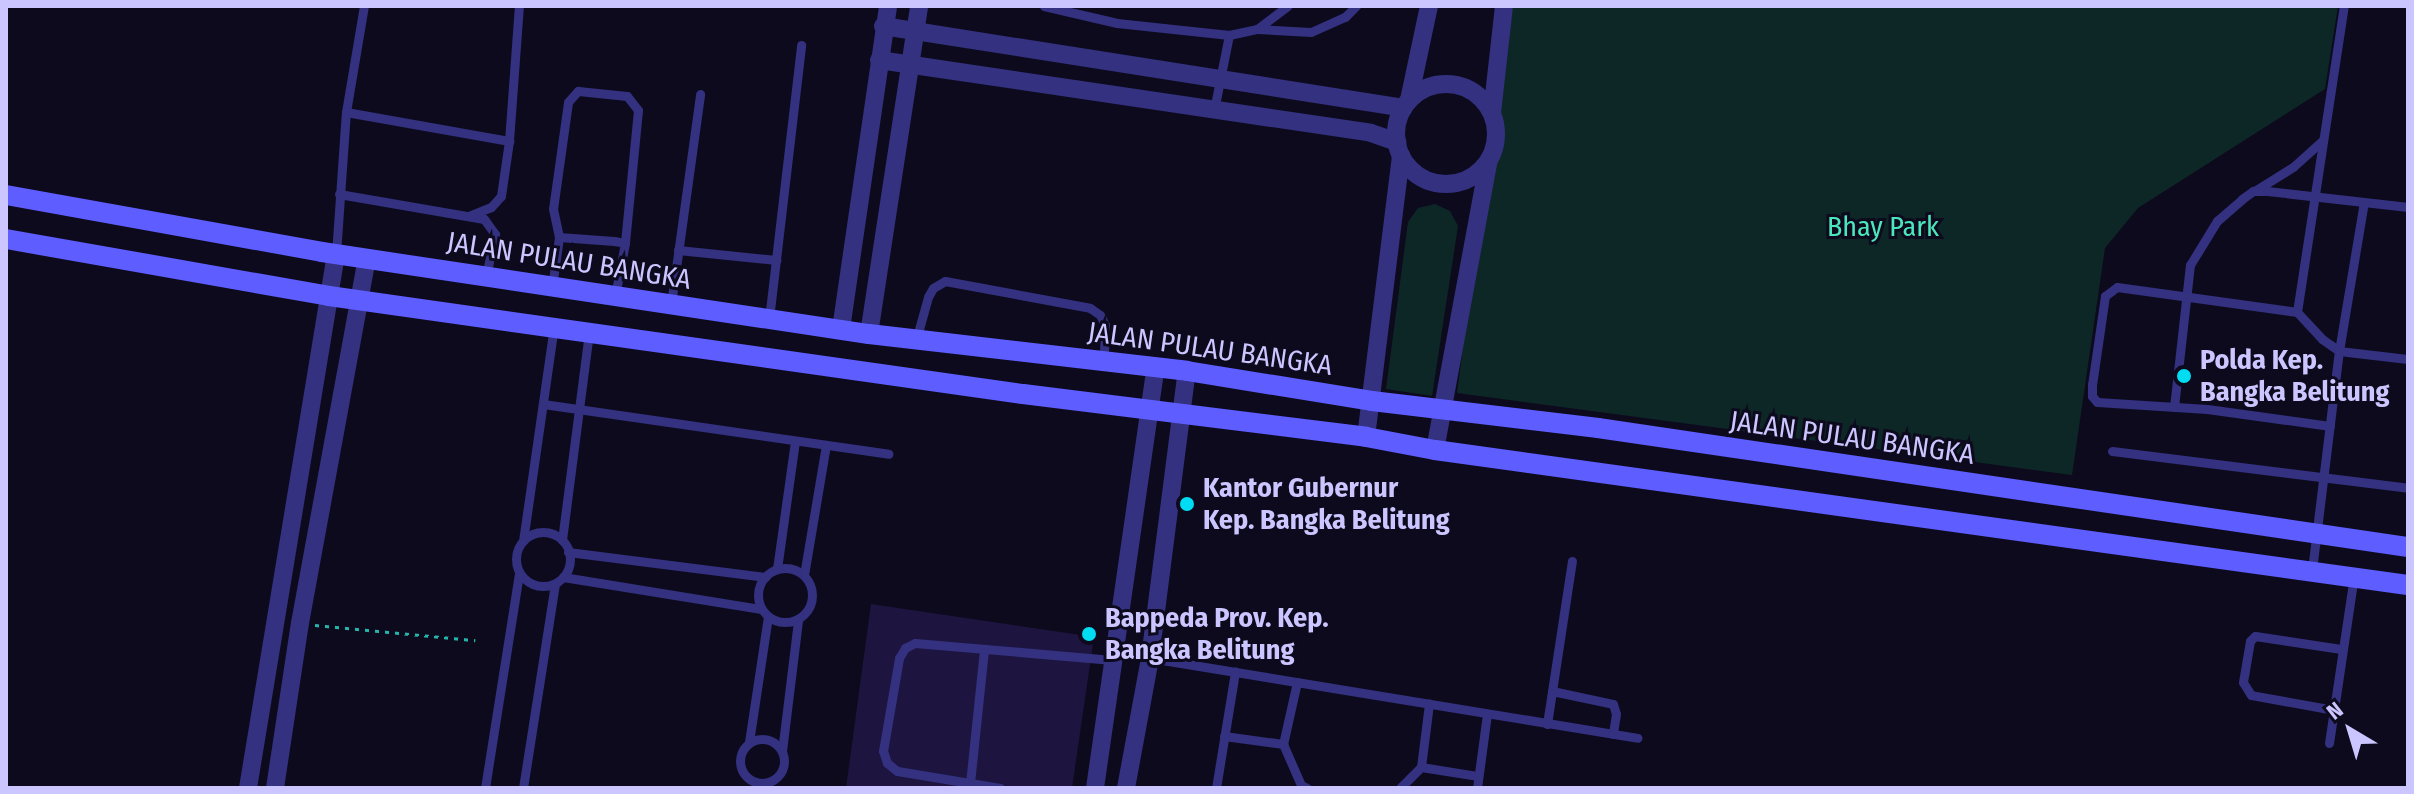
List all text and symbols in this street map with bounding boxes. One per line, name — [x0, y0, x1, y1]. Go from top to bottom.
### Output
park label: Bhay Park — [1827, 210, 1939, 244]
street label: JALAN PULAU BANGKA — [445, 225, 693, 297]
street label: JALAN PULAU BANGKA — [1086, 315, 1334, 383]
place label: Polda Kep. Bangka Belitung — [2200, 343, 2389, 409]
marker: Polda Kep. Bangka Belitung — [2175, 367, 2193, 385]
street label: JALAN PULAU BANGKA — [1728, 404, 1976, 472]
place label: Kantor Gubernur Kep. Bangka Belitung — [1203, 471, 1450, 537]
marker: Kantor Gubernur Kep. Bangka Belitung — [1178, 495, 1196, 513]
place label: Bappeda Prov. Kep. Bangka Belitung — [1105, 601, 1329, 667]
marker: Bappeda Prov. Kep. Bangka Belitung — [1080, 625, 1098, 643]
north arrow — [2310, 690, 2390, 770]
text: N — [2321, 696, 2348, 725]

